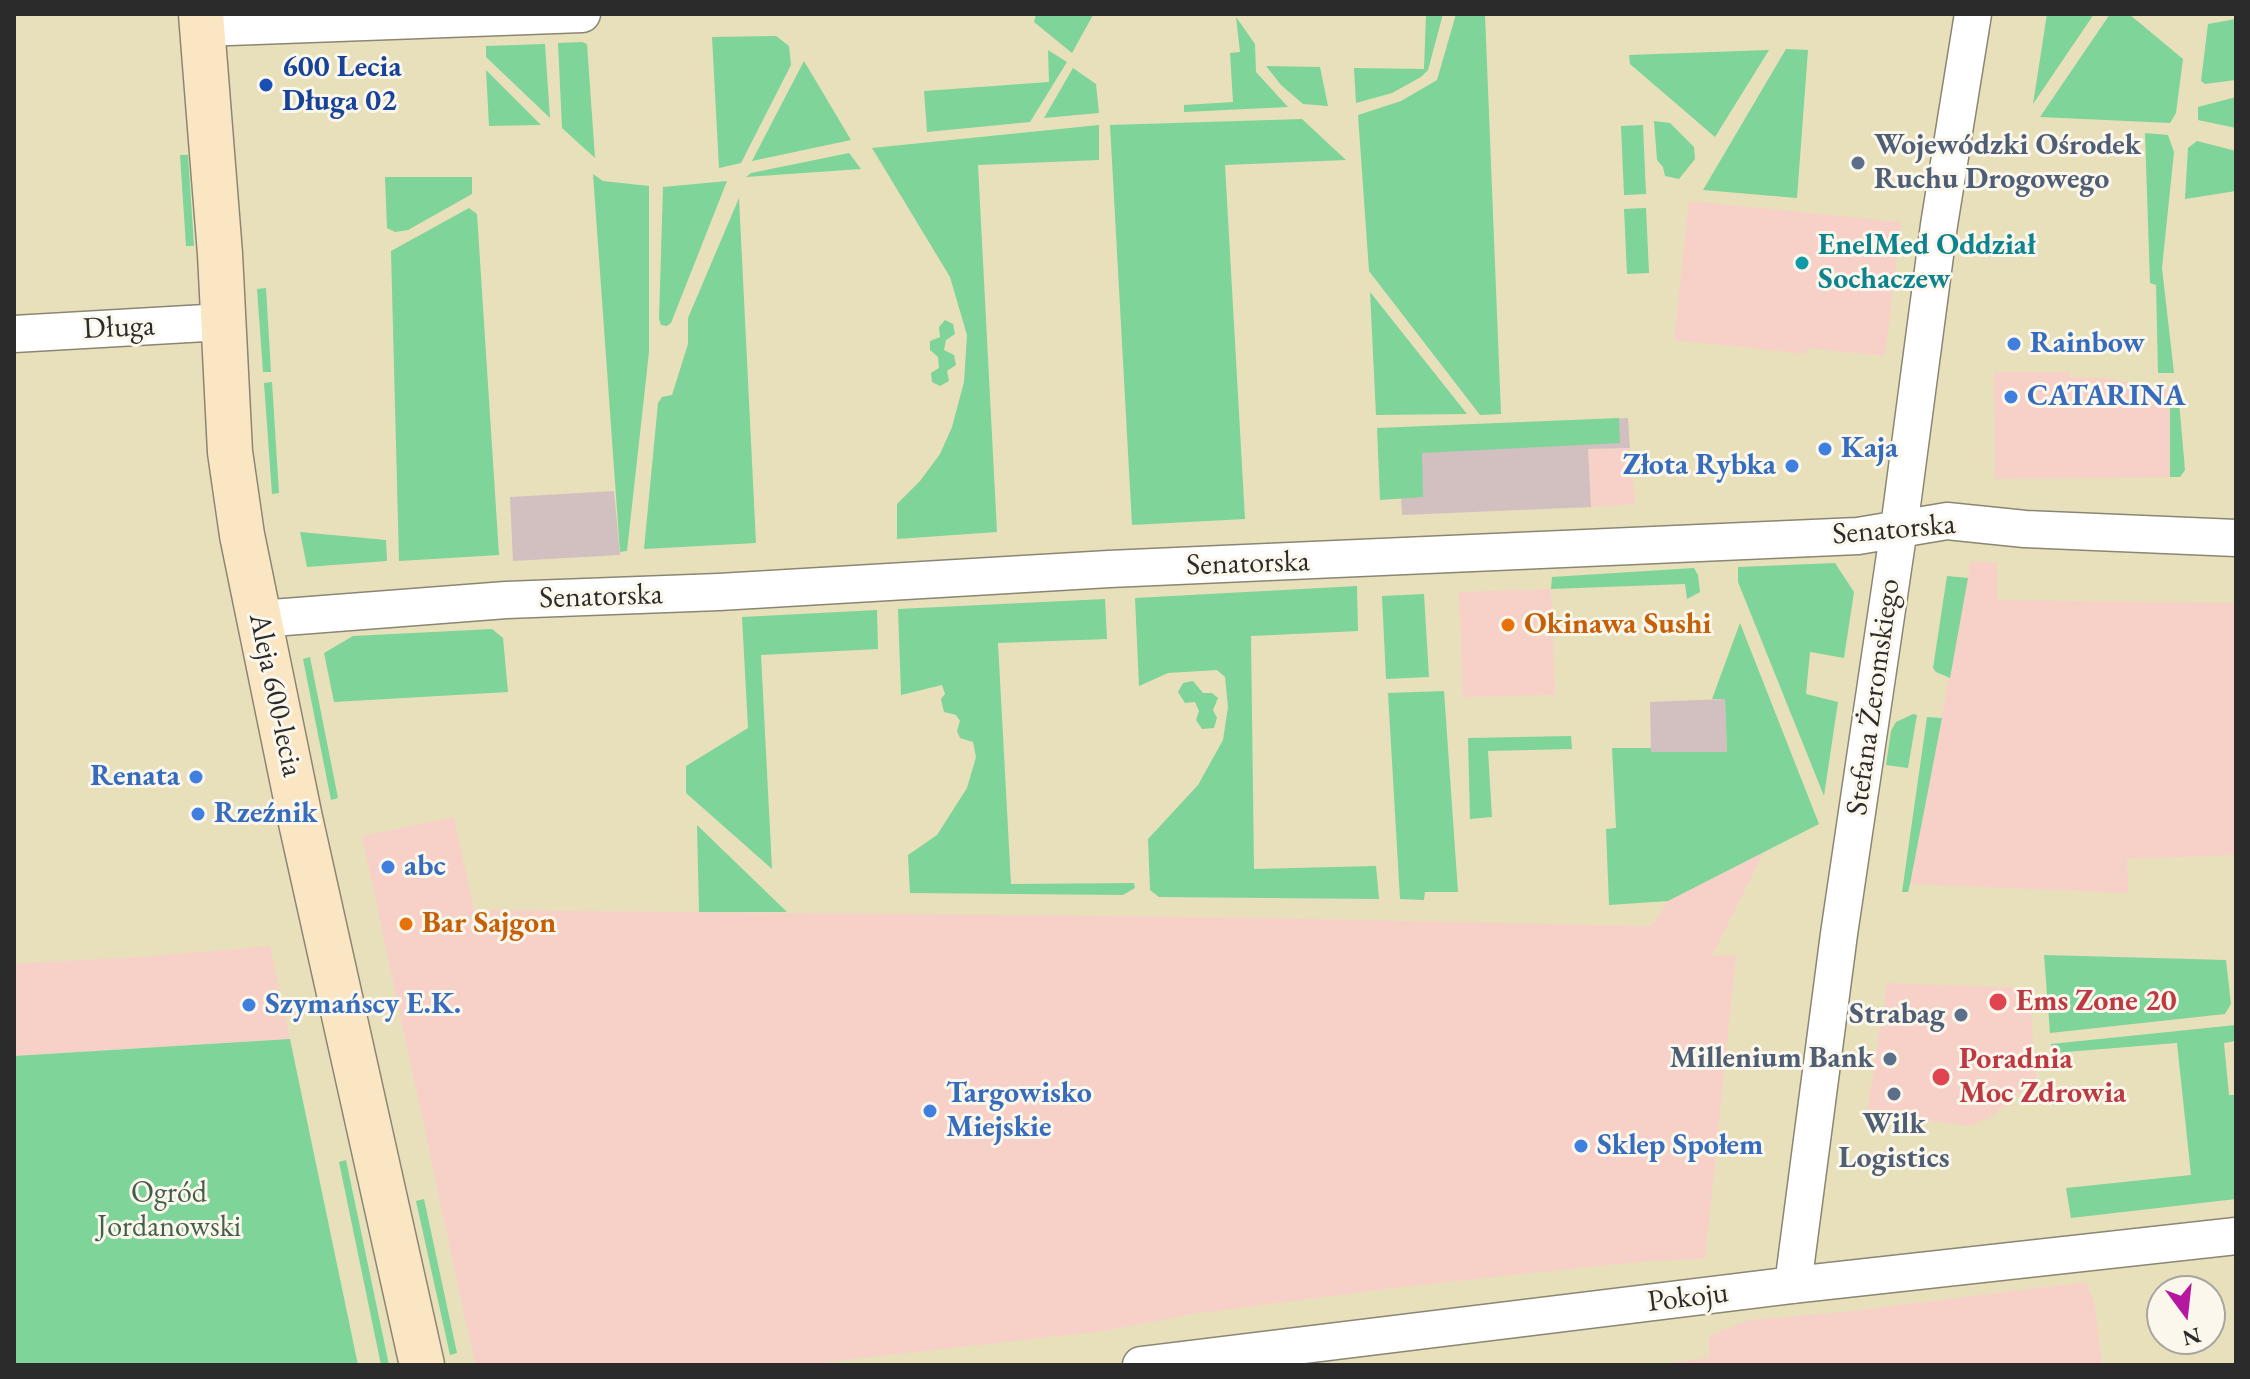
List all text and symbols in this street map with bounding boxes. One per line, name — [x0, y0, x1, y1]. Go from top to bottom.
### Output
place label: 600 Lecia Długa 02 — [282, 50, 402, 120]
marker: 600 Lecia Długa 02 — [257, 76, 275, 94]
place label: Wojewódzki Ośrodek Ruchu Drogowego — [1874, 128, 2141, 198]
marker: Wojewódzki Ośrodek Ruchu Drogowego — [1849, 154, 1867, 172]
place label: EnelMed Oddział Sochaczew — [1818, 228, 2036, 298]
marker: EnelMed Oddział Sochaczew — [1793, 254, 1811, 272]
street label: Długa — [82, 308, 156, 348]
place label: Rainbow — [2030, 326, 2145, 362]
marker: Rainbow — [2005, 335, 2023, 353]
place label: CATARINA — [2027, 379, 2186, 415]
marker: CATARINA — [2002, 388, 2020, 406]
place label: Kaja — [1841, 431, 1898, 467]
marker: Kaja — [1816, 440, 1834, 458]
place label: Złota Rybka — [1623, 448, 1776, 484]
marker: Złota Rybka — [1783, 457, 1801, 475]
street label: Senatorska — [1831, 507, 1957, 553]
street label: Senatorska — [1186, 544, 1310, 584]
street label: Stefana Żeromskiego — [1840, 576, 1908, 818]
street label: Senatorska — [539, 577, 663, 617]
place label: Okinawa Sushi — [1524, 607, 1711, 643]
street label: Aleja 600-lecia — [240, 610, 310, 780]
marker: Okinawa Sushi — [1499, 616, 1517, 634]
place label: Renata — [90, 759, 180, 795]
marker: Renata — [187, 768, 205, 786]
place label: Rzeźnik — [214, 796, 318, 832]
marker: Rzeźnik — [189, 805, 207, 823]
place label: abc — [404, 849, 446, 885]
marker: abc — [379, 858, 397, 876]
place label: Bar Sajgon — [422, 906, 556, 942]
marker: Bar Sajgon — [397, 915, 415, 933]
place label: Ems Zone 20 — [2016, 984, 2177, 1020]
place label: Szymańscy E.K. — [265, 987, 461, 1023]
marker: Ems Zone 20 — [1987, 991, 2009, 1013]
marker: Szymańscy E.K. — [240, 996, 258, 1014]
place label: Strabag — [1849, 997, 1945, 1033]
marker: Strabag — [1952, 1006, 1970, 1024]
place label: Millenium Bank — [1670, 1041, 1874, 1077]
place label: Poradnia Moc Zdrowia — [1959, 1042, 2126, 1112]
marker: Millenium Bank — [1881, 1050, 1899, 1068]
marker: Poradnia Moc Zdrowia — [1930, 1066, 1952, 1088]
place label: Targowisko Miejskie — [946, 1076, 1092, 1146]
marker: Wilk Logistics — [1885, 1085, 1903, 1103]
marker: Targowisko Miejskie — [921, 1102, 939, 1120]
place label: Wilk Logistics — [1838, 1107, 1950, 1178]
place label: Sklep Społem — [1597, 1128, 1763, 1164]
marker: Sklep Społem — [1572, 1137, 1590, 1155]
park label: Ogród Jordanowski — [97, 1176, 241, 1246]
street label: Pokoju — [1646, 1275, 1730, 1321]
north arrow — [2146, 1275, 2226, 1355]
text: N — [2179, 1320, 2204, 1353]

